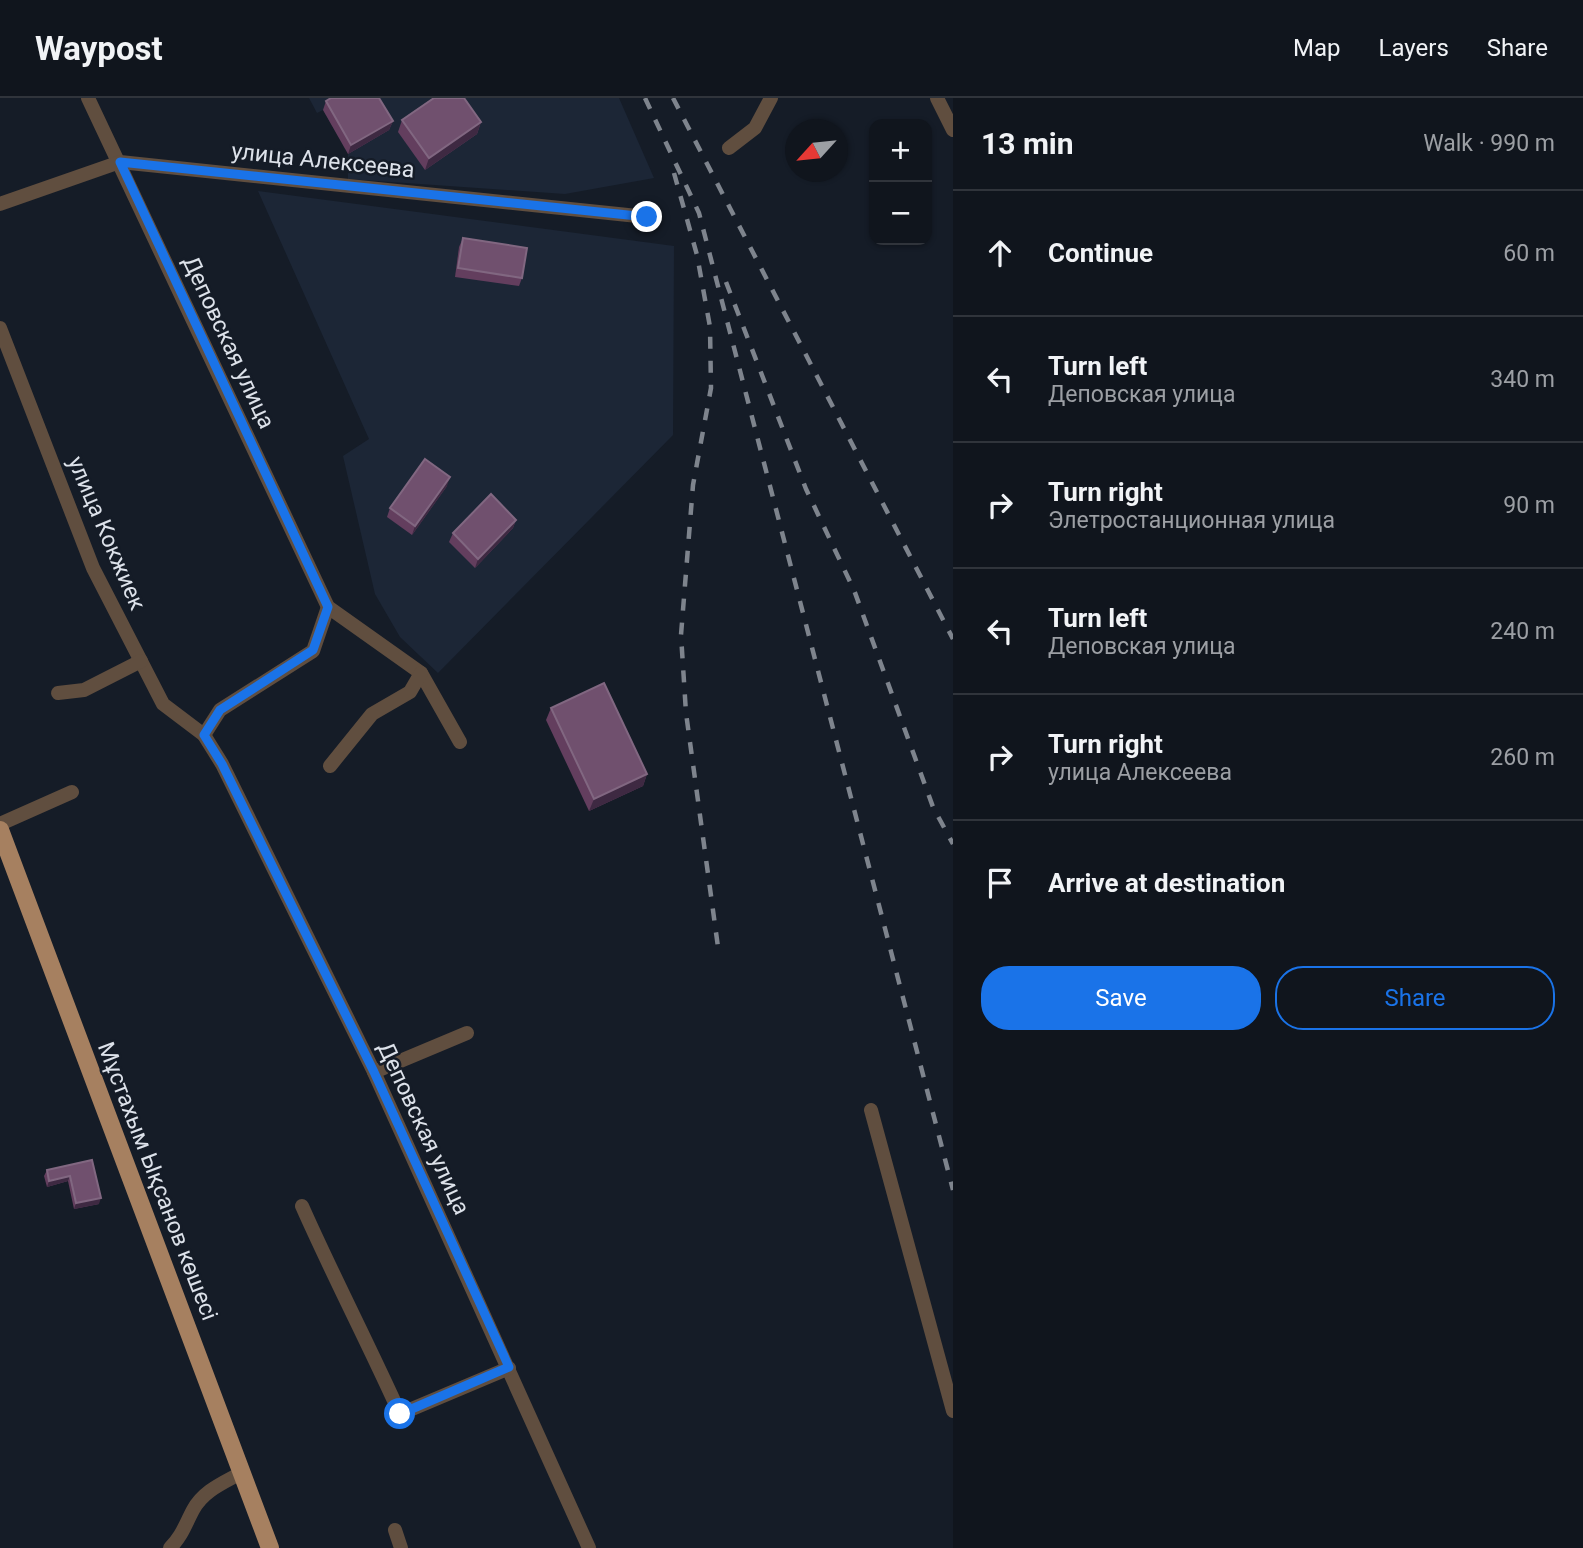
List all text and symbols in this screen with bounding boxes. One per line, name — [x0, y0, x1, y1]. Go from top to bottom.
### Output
text: Waypost — [35, 29, 163, 68]
text: Map — [1293, 34, 1341, 62]
text: Layers — [1379, 34, 1449, 62]
text: Share — [1487, 34, 1548, 62]
north arrow — [785, 119, 848, 182]
map controls — [869, 119, 932, 245]
button: + — [869, 119, 932, 182]
text: 13 min — [981, 126, 1074, 161]
text: Walk · 990 m — [1423, 130, 1555, 157]
street label: улица Алексеева — [230, 137, 416, 184]
button: − — [869, 182, 932, 245]
route end — [631, 201, 662, 232]
icon: ahead — [981, 234, 1019, 272]
text: Continue — [1048, 238, 1153, 268]
text: 60 m — [1503, 240, 1555, 267]
street label: Деповская улица — [177, 252, 280, 433]
text: Turn left — [1048, 351, 1147, 381]
icon: left — [981, 360, 1019, 398]
text: 340 m — [1490, 366, 1555, 393]
text: Деповская улица — [1048, 381, 1235, 408]
street label: улица Кокжиек — [62, 452, 151, 615]
text: Turn right — [1048, 477, 1163, 507]
icon: right — [981, 486, 1019, 524]
text: 90 m — [1503, 492, 1555, 519]
text: Элетростанционная улица — [1048, 507, 1335, 534]
text: Turn left — [1048, 603, 1147, 633]
icon: left — [981, 612, 1019, 650]
text: 240 m — [1490, 618, 1555, 645]
text: Деповская улица — [1048, 633, 1235, 660]
text: Turn right — [1048, 729, 1163, 759]
icon: right — [981, 738, 1019, 776]
text: 260 m — [1490, 744, 1555, 771]
text: улица Алексеева — [1048, 759, 1232, 786]
icon: arrive — [981, 864, 1019, 902]
text: Arrive at destination — [1048, 868, 1285, 898]
button: Save — [981, 966, 1261, 1030]
button: Share — [1275, 966, 1555, 1030]
street label: Мұстахым Ықсанов көшесі — [92, 1038, 223, 1324]
street label: Деповская улица — [372, 1038, 475, 1219]
route start — [384, 1398, 415, 1429]

